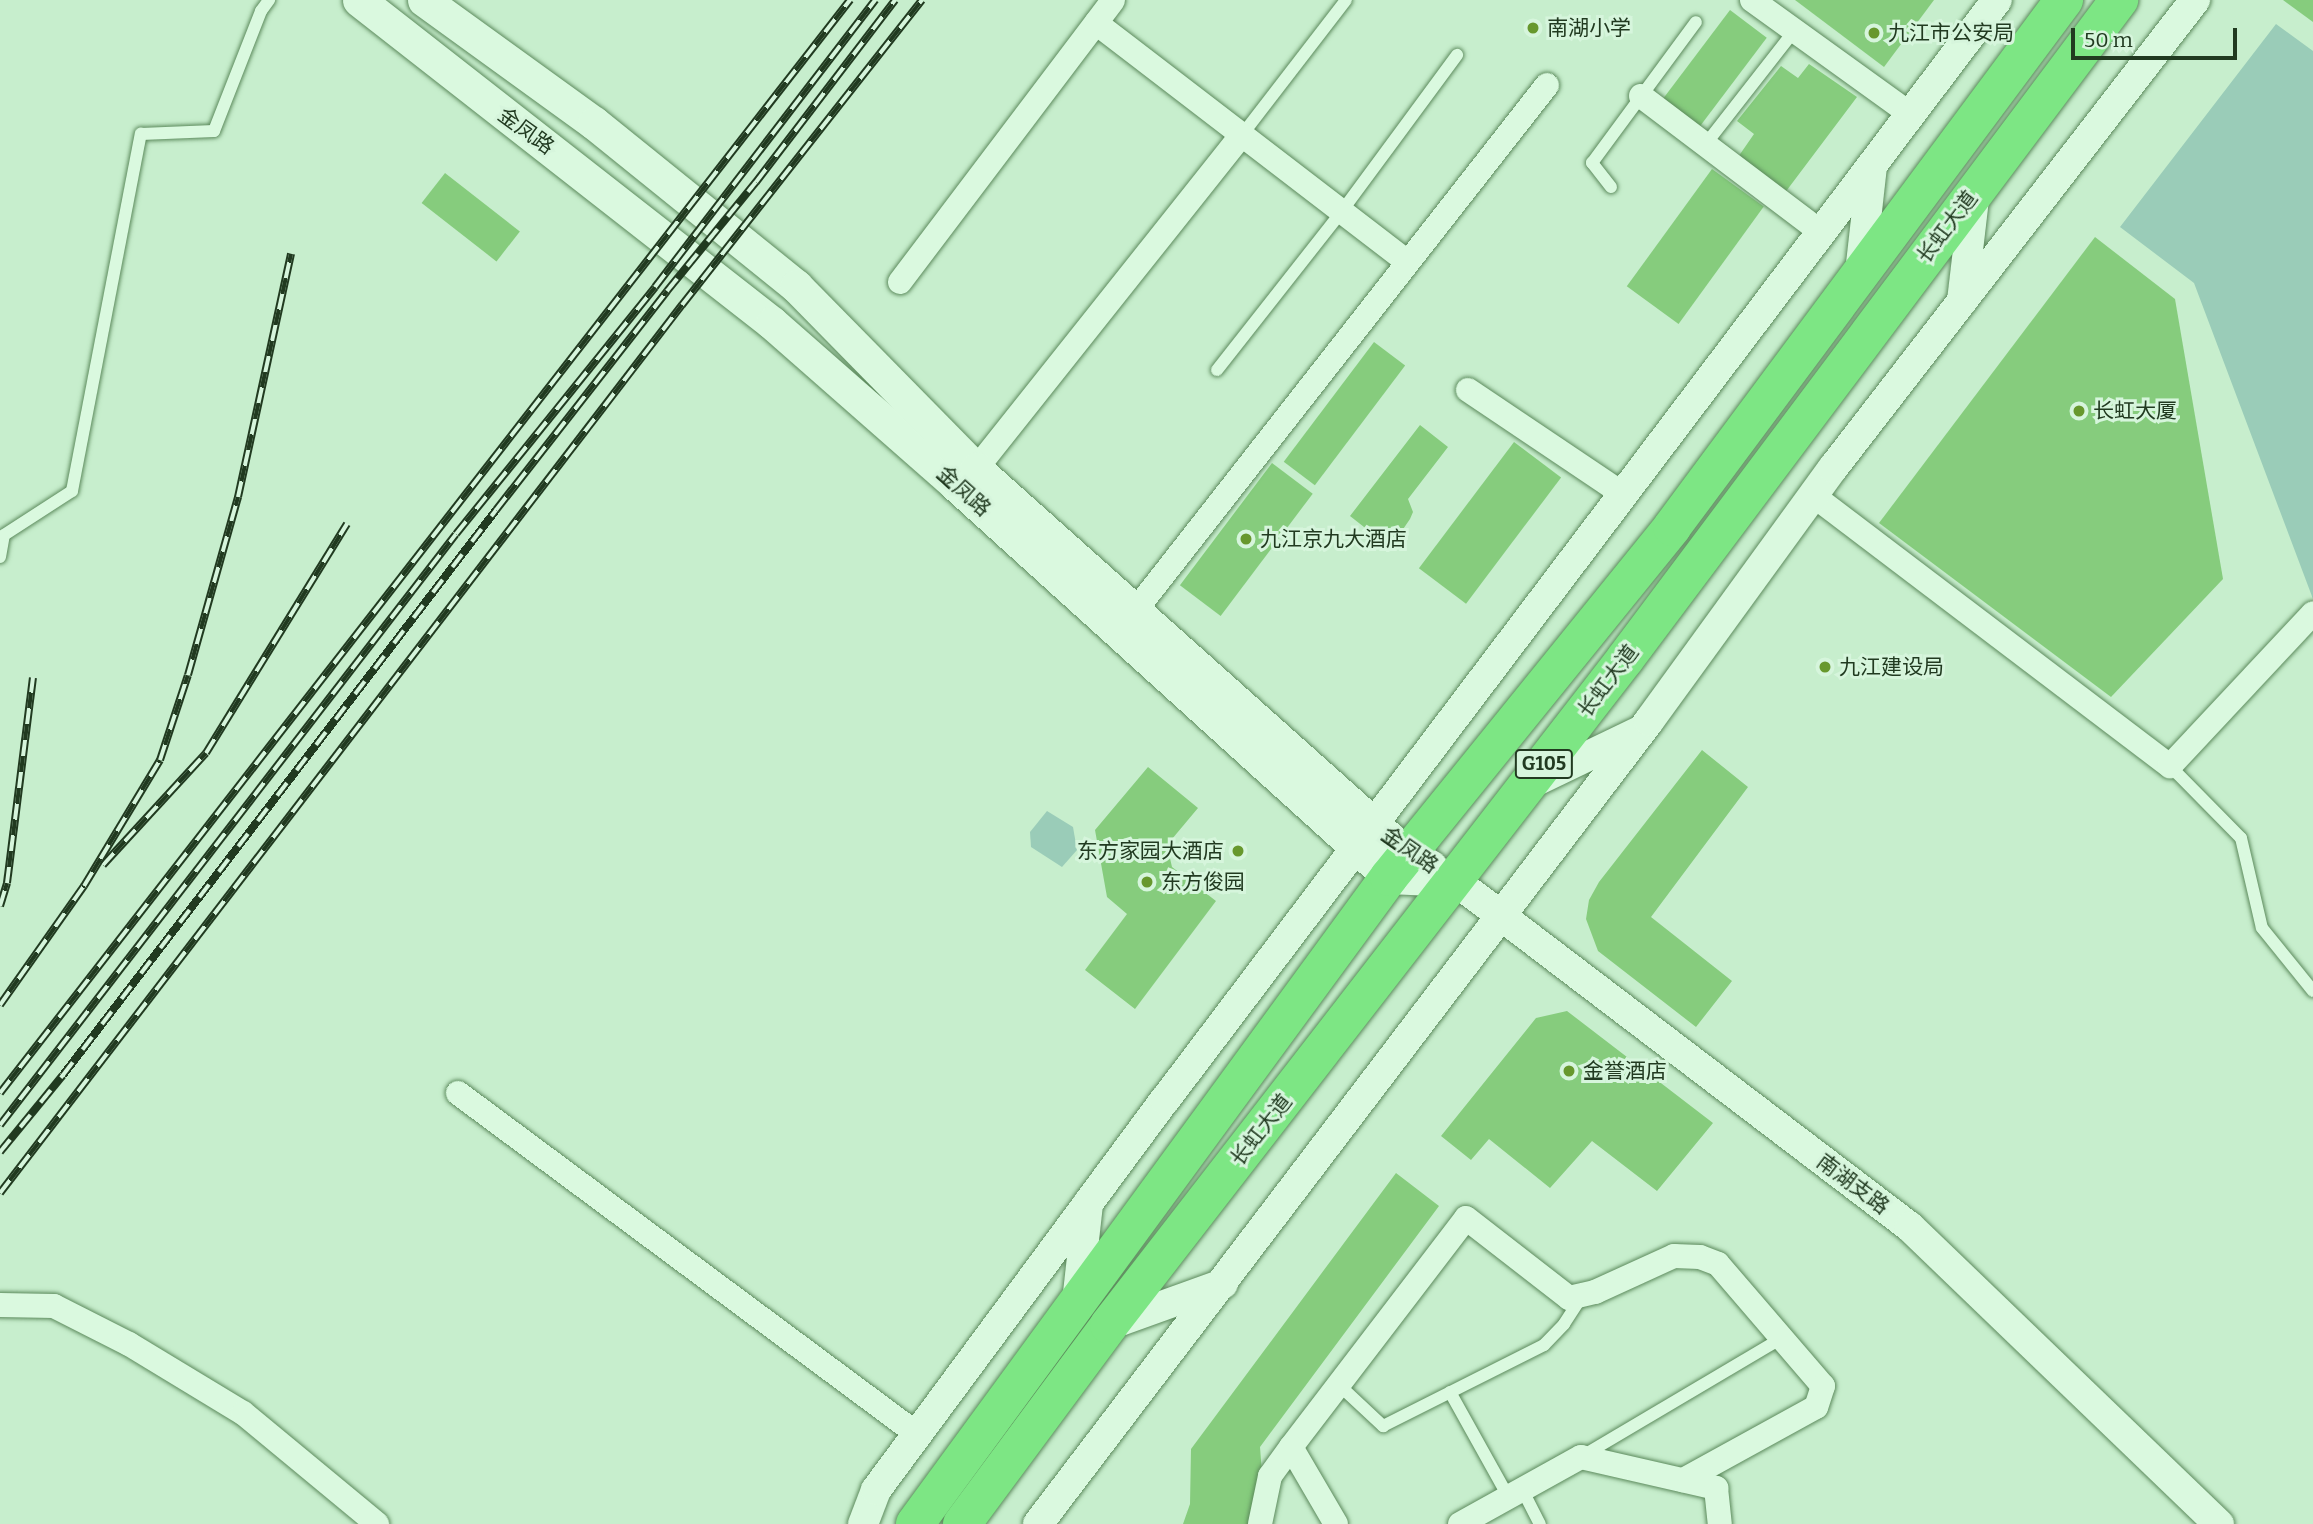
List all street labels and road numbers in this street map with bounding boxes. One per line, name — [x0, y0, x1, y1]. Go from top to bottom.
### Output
street label: 金凤路 — [493, 102, 559, 160]
street label: 长虹大道 — [1912, 186, 1982, 268]
street label: 金凤路 — [932, 461, 996, 521]
street label: 长虹大道 — [1573, 640, 1643, 722]
road number: G105 — [1514, 748, 1574, 779]
street label: 金凤路 — [1377, 822, 1443, 878]
street label: 长虹大道 — [1225, 1089, 1297, 1171]
street label: 南湖支路 — [1812, 1149, 1894, 1219]

